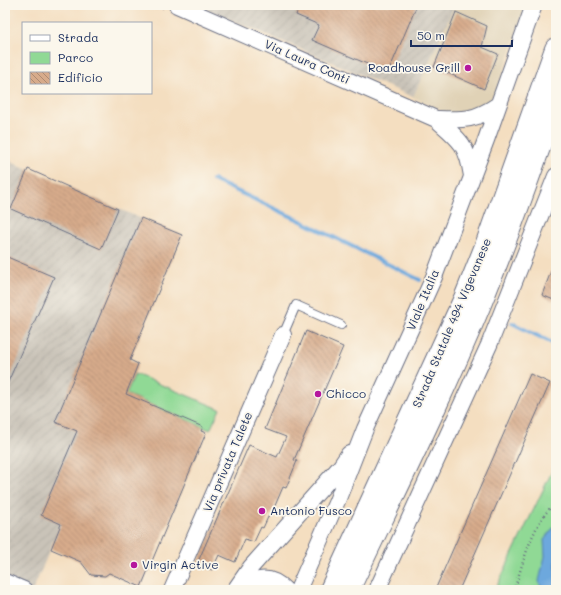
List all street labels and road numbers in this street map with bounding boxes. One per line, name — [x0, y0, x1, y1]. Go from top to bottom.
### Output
street label: Via Laura Conti — [262, 35, 353, 87]
street label: Strada Statale 494 Vigevanese — [408, 235, 494, 410]
street label: Viale Italia — [402, 266, 442, 333]
street label: Via privata Talete — [199, 409, 255, 514]

